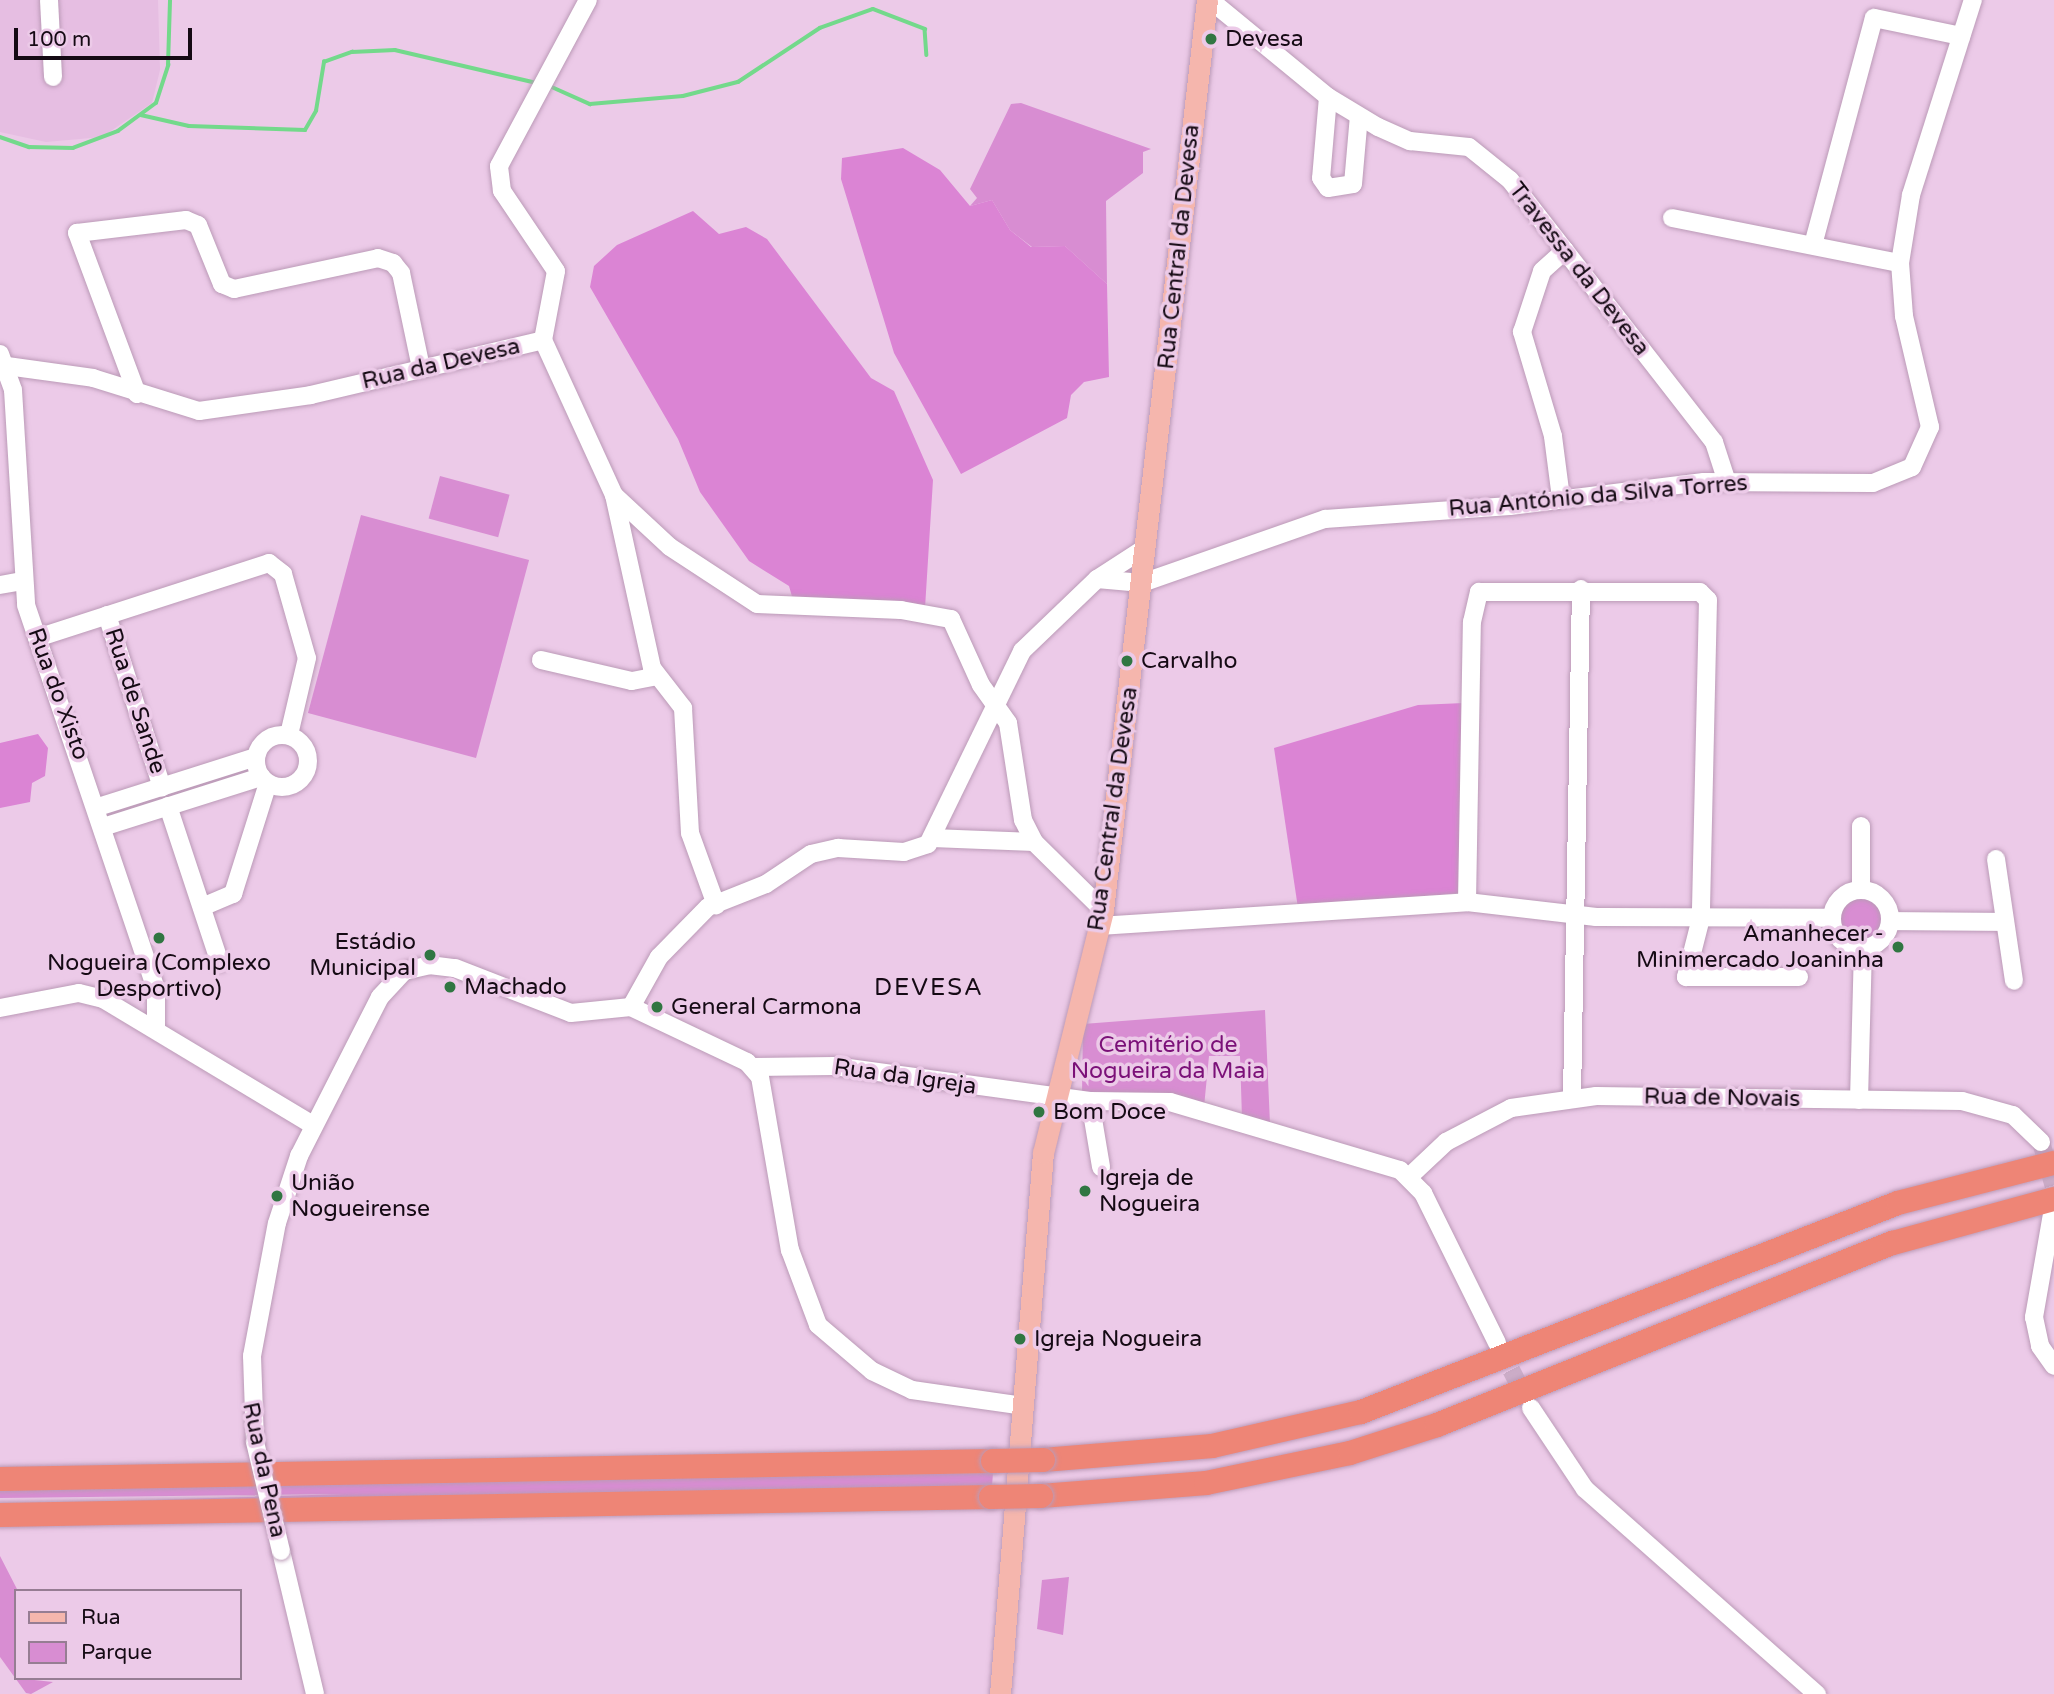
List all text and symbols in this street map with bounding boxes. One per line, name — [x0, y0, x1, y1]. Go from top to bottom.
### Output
scale bar — [18, 14, 196, 58]
place label: Devesa — [1225, 25, 1304, 53]
text: 100 m — [27, 27, 91, 52]
marker: Devesa — [1203, 31, 1219, 47]
street label: Rua Central da Devesa — [1152, 123, 1206, 371]
street label: Travessa da Devesa — [1503, 177, 1655, 361]
street label: Rua da Devesa — [359, 332, 523, 396]
street label: Rua António da Silva Torres — [1447, 469, 1749, 523]
street label: Rua do Xisto — [21, 624, 95, 764]
street label: Rua de Sande — [98, 625, 172, 777]
place label: Carvalho — [1141, 647, 1237, 675]
marker: Carvalho — [1119, 653, 1135, 669]
street label: Rua Central da Devesa — [1082, 685, 1144, 933]
place label: Amanhecer - Minimercado Joaninha — [1636, 920, 1884, 974]
place label: Estádio Municipal — [309, 928, 416, 982]
marker: Nogueira (Complexo Desportivo) — [151, 930, 167, 946]
marker: Amanhecer - Minimercado Joaninha — [1890, 939, 1906, 955]
marker: Estádio Municipal — [422, 947, 438, 963]
place label: Nogueira (Complexo Desportivo) — [47, 949, 271, 1003]
place label: Machado — [464, 973, 567, 1001]
district label: DEVESA — [875, 974, 983, 1002]
marker: Machado — [442, 979, 458, 995]
place label: General Carmona — [671, 993, 862, 1021]
marker: General Carmona — [649, 999, 665, 1015]
park label: Cemitério de Nogueira da Maia — [1071, 1031, 1265, 1085]
street label: Rua da Igreja — [832, 1053, 978, 1101]
street label: Rua de Novais — [1644, 1083, 1800, 1113]
place label: Bom Doce — [1053, 1098, 1166, 1126]
marker: Bom Doce — [1031, 1104, 1047, 1120]
place label: Igreja de Nogueira — [1099, 1164, 1200, 1218]
place label: União Nogueirense — [291, 1169, 430, 1223]
marker: Igreja de Nogueira — [1077, 1183, 1093, 1199]
marker: União Nogueirense — [269, 1188, 285, 1204]
place label: Igreja Nogueira — [1034, 1325, 1202, 1353]
marker: Igreja Nogueira — [1012, 1331, 1028, 1347]
street label: Rua da Pena — [236, 1400, 292, 1540]
legend — [14, 1589, 242, 1680]
text: Rua — [81, 1605, 121, 1630]
text: Parque — [81, 1640, 152, 1665]

